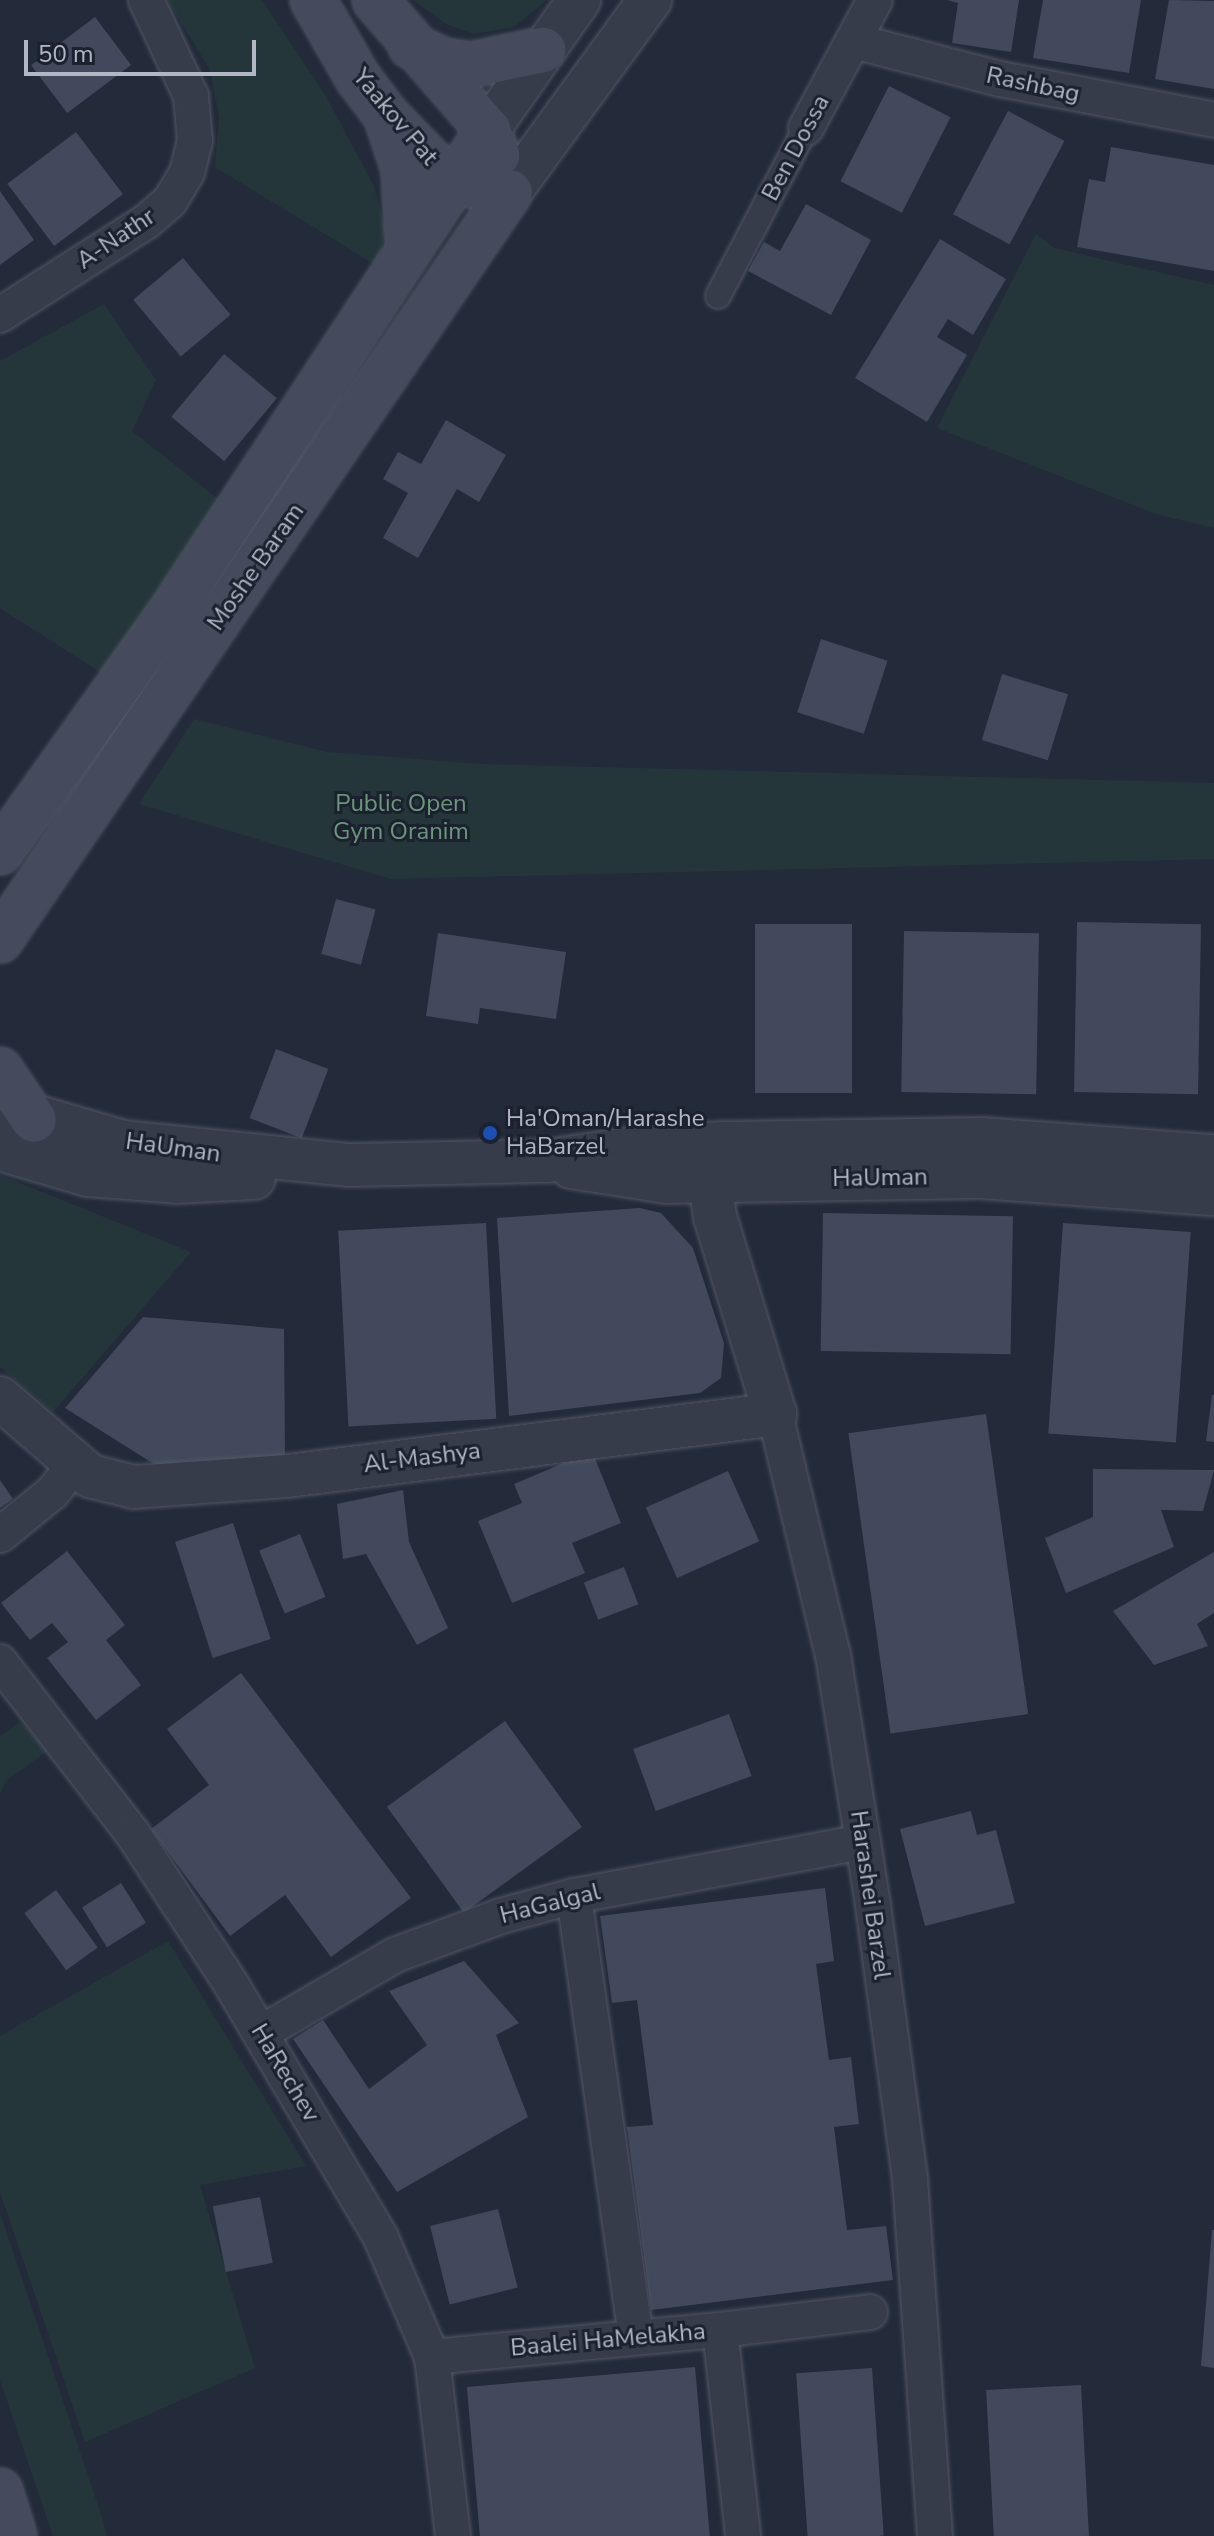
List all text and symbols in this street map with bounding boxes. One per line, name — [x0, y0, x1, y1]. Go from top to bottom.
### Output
scale bar — [28, 24, 260, 74]
text: 50 m — [38, 38, 94, 70]
street label: Rashbag — [984, 61, 1082, 109]
street label: Yaakov Pat — [346, 63, 444, 171]
street label: Ben Dossa — [756, 90, 836, 206]
street label: A-Nathr — [71, 202, 161, 276]
street label: Moshe Baram — [202, 498, 310, 636]
park label: Public Open Gym Oranim — [333, 790, 469, 846]
place label: Ha'Oman/Harashe HaBarzel — [506, 1105, 705, 1161]
marker: Ha'Oman/Harashe HaBarzel — [481, 1124, 499, 1142]
street label: HaUman — [124, 1127, 222, 1169]
street label: HaUman — [832, 1163, 928, 1193]
street label: Al-Mashya — [362, 1437, 482, 1479]
street label: Harashei Barzel — [844, 1809, 896, 1981]
street label: HaGalgal — [497, 1878, 603, 1930]
street label: HaRechev — [245, 2019, 325, 2127]
street label: Baalei HaMelakha — [509, 2317, 707, 2363]

